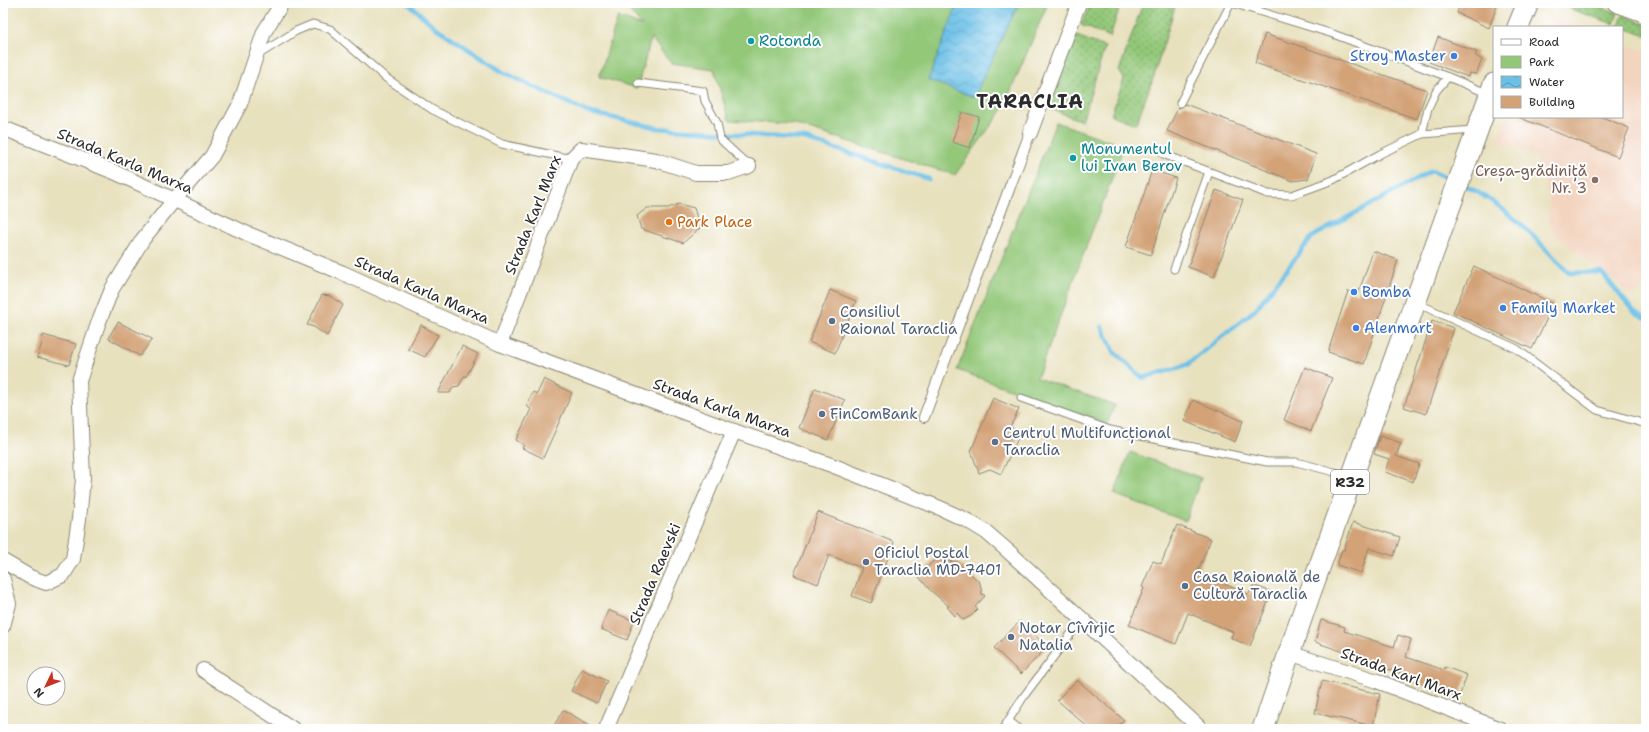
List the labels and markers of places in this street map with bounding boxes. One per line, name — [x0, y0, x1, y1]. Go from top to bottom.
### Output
place label: Rotonda — [759, 31, 822, 51]
marker: Rotonda — [746, 36, 756, 46]
place label: Stroy Master — [1350, 46, 1446, 66]
marker: Stroy Master — [1449, 51, 1459, 61]
place label: Monumentul lui Ivan Berov — [1081, 139, 1182, 176]
marker: Monumentul lui Ivan Berov — [1068, 153, 1078, 163]
place label: Creșa-grădiniță Nr. 3 — [1475, 161, 1588, 198]
marker: Creșa-grădiniță Nr. 3 — [1590, 175, 1600, 185]
place label: Park Place — [677, 212, 753, 232]
marker: Park Place — [664, 217, 674, 227]
place label: Bomba — [1362, 282, 1412, 302]
marker: Bomba — [1349, 287, 1359, 297]
place label: Family Market — [1511, 298, 1616, 318]
place label: Consiliul Raional Taraclia — [840, 302, 958, 339]
marker: Family Market — [1498, 303, 1508, 313]
marker: Consiliul Raional Taraclia — [827, 316, 837, 326]
place label: Alenmart — [1364, 318, 1432, 338]
marker: Alenmart — [1351, 323, 1361, 333]
place label: FinComBank — [830, 404, 918, 424]
marker: FinComBank — [817, 409, 827, 419]
place label: Centrul Multifuncțional Taraclia — [1003, 423, 1171, 460]
marker: Centrul Multifuncțional Taraclia — [990, 437, 1000, 447]
place label: Oficiul Poștal Taraclia MD-7401 — [874, 543, 1001, 580]
marker: Oficiul Poștal Taraclia MD-7401 — [861, 557, 871, 567]
place label: Casa Raională de Cultură Taraclia — [1193, 567, 1321, 604]
marker: Casa Raională de Cultură Taraclia — [1180, 581, 1190, 591]
place label: Notar Cîvîrjic Natalia — [1019, 618, 1115, 655]
marker: Notar Cîvîrjic Natalia — [1006, 632, 1016, 642]

